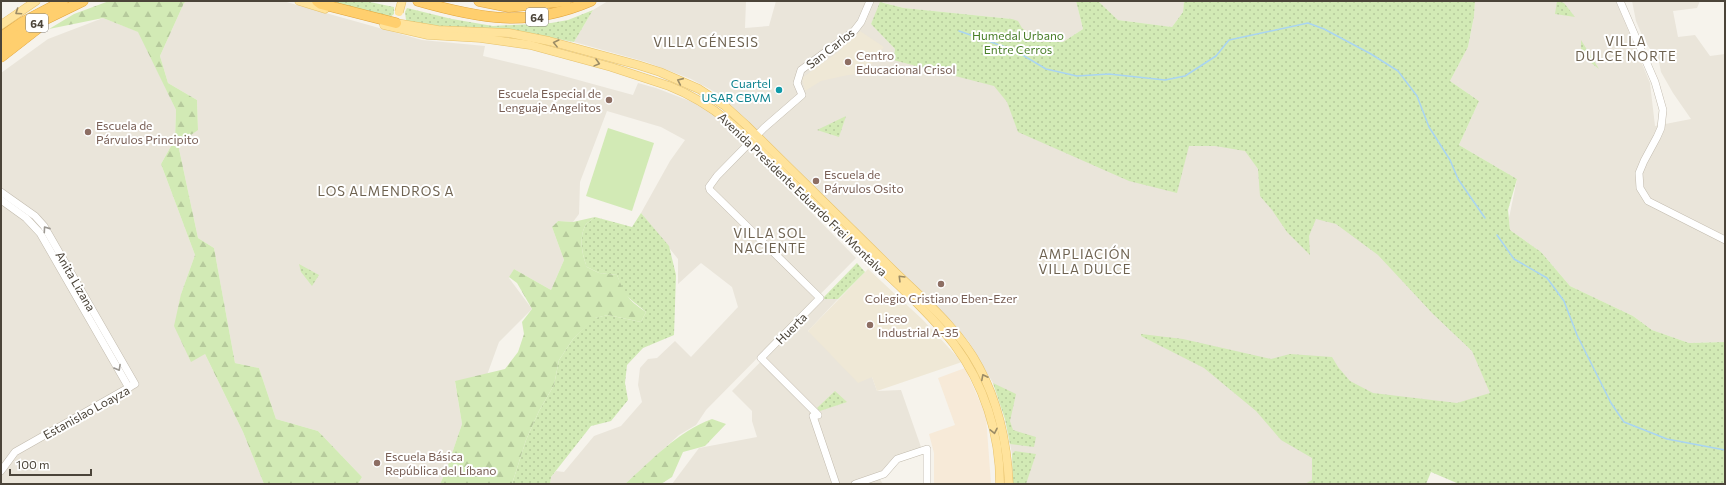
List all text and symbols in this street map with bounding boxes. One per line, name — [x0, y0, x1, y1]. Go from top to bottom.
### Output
one-way arrow — [15, 7, 22, 15]
road number: 64 — [526, 8, 548, 26]
road number: 64 — [26, 14, 48, 32]
street label: San Carlos — [803, 25, 857, 71]
park label: Humedal Urbano Entre Cerros — [972, 28, 1064, 56]
district label: VILLA GÉNESIS — [653, 33, 759, 50]
district label: VILLA DULCE NORTE — [1575, 33, 1677, 64]
one-way arrow — [553, 39, 560, 48]
place label: Centro Educacional Crisol — [856, 48, 955, 76]
marker: Centro Educacional Crisol — [843, 57, 853, 67]
one-way arrow — [593, 58, 600, 67]
place label: Cuartel USAR CBVM — [701, 76, 771, 104]
one-way arrow — [677, 78, 685, 86]
marker: Cuartel USAR CBVM — [774, 85, 784, 95]
place label: Escuela Especial de Lenguaje Angelitos — [498, 86, 601, 114]
marker: Escuela Especial de Lenguaje Angelitos — [604, 95, 614, 105]
street label: Avenida Presidente Eduardo Frei Montalva — [716, 109, 890, 279]
place label: Escuela de Párvulos Principito — [96, 118, 199, 146]
marker: Escuela de Párvulos Principito — [83, 127, 93, 137]
place label: Escuela de Párvulos Osito — [824, 167, 904, 195]
marker: Escuela de Párvulos Osito — [811, 176, 821, 186]
district label: LOS ALMENDROS A — [317, 183, 455, 199]
district label: VILLA SOL NACIENTE — [733, 225, 807, 256]
one-way arrow — [43, 226, 51, 233]
district label: AMPLIACIÓN VILLA DULCE — [1039, 245, 1131, 277]
street label: Anita Lizana — [53, 248, 99, 314]
one-way arrow — [899, 275, 906, 283]
marker: Colegio Cristiano Eben-Ezer — [936, 279, 946, 289]
place label: Colegio Cristiano Eben-Ezer — [865, 291, 1018, 305]
street label: Huerta — [773, 310, 809, 346]
place label: Liceo Industrial A-35 — [878, 311, 959, 339]
marker: Liceo Industrial A-35 — [865, 320, 875, 330]
one-way arrow — [114, 364, 121, 371]
one-way arrow — [981, 374, 989, 382]
street label: Estanislao Loayza — [40, 382, 132, 442]
one-way arrow — [989, 428, 997, 434]
place label: Escuela Básica República del Líbano — [385, 449, 497, 477]
scale bar — [10, 451, 91, 477]
text: 100 m — [16, 457, 50, 471]
marker: Escuela Básica República del Líbano — [372, 458, 382, 468]

